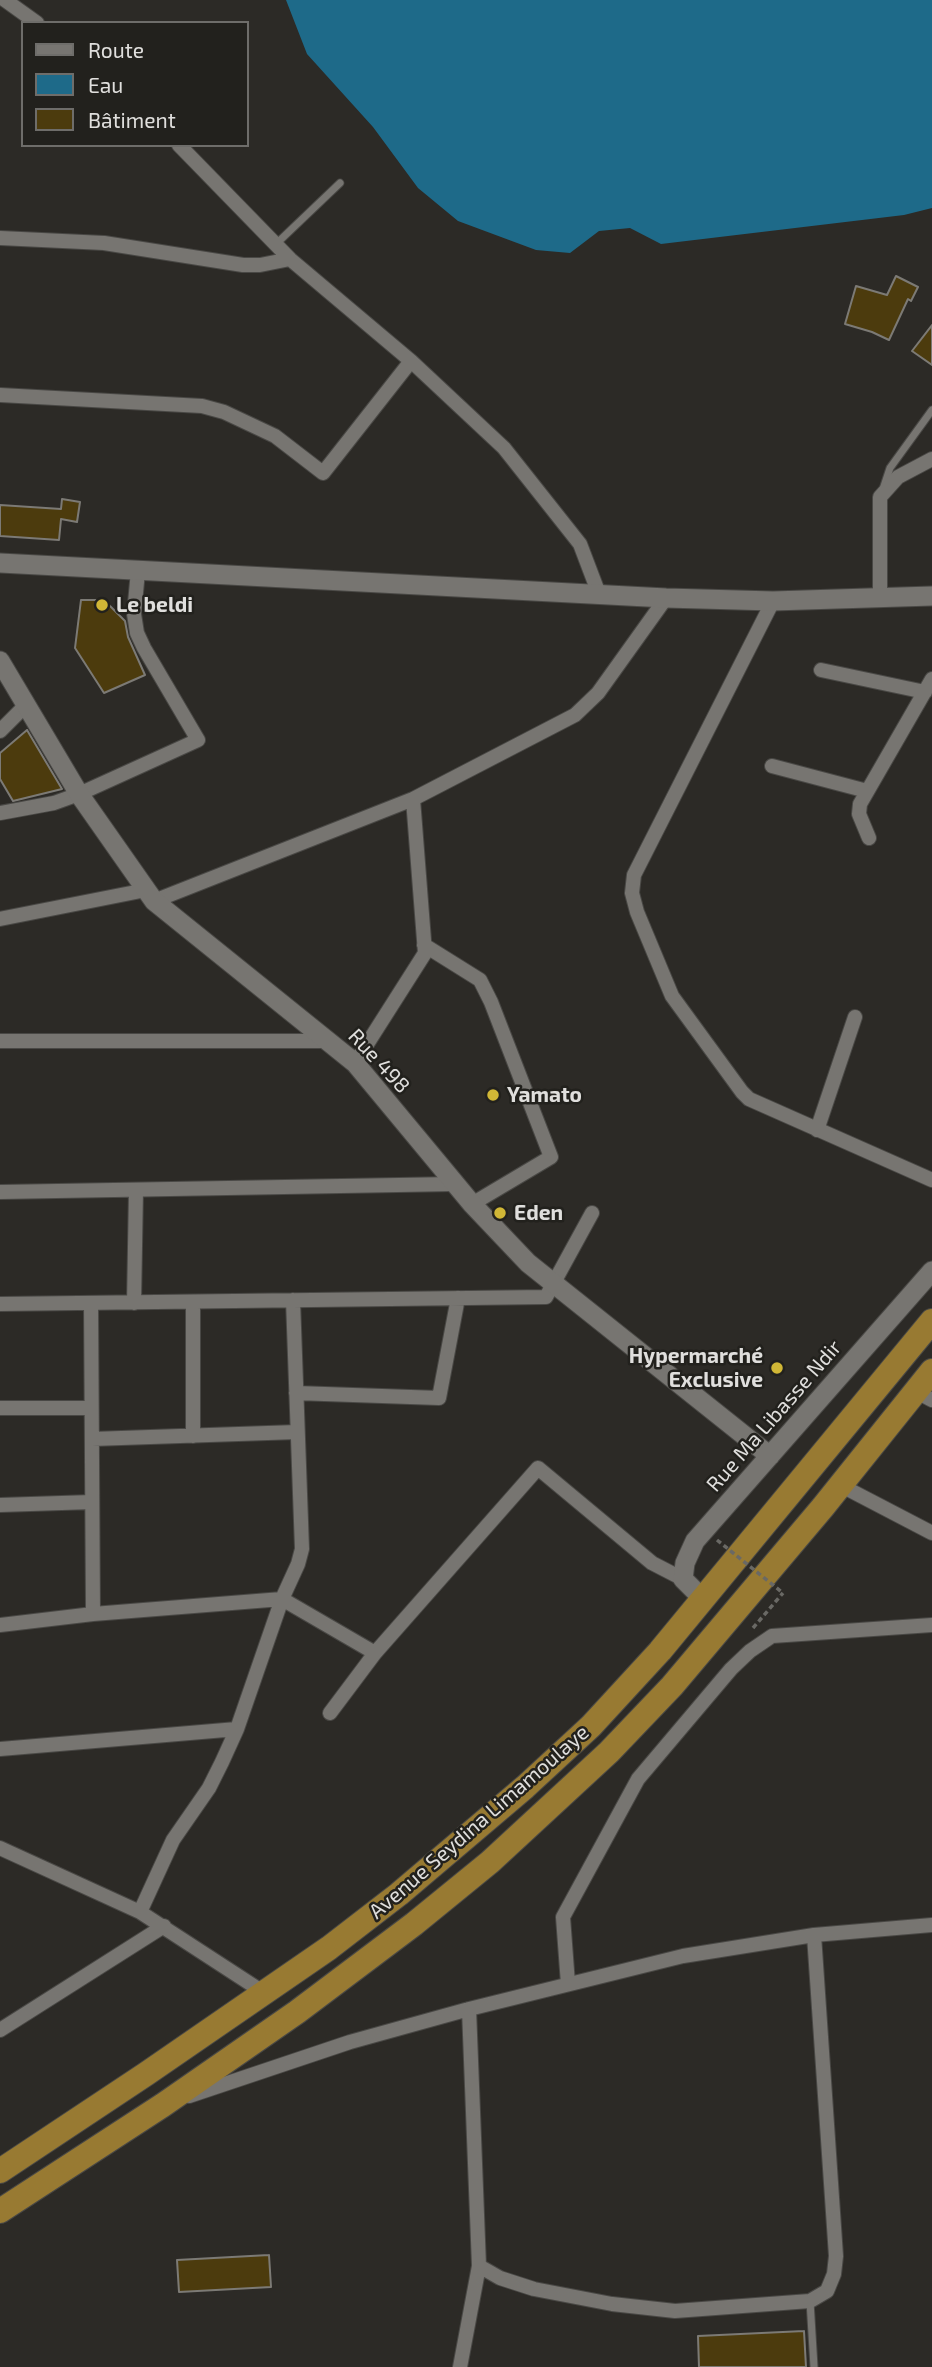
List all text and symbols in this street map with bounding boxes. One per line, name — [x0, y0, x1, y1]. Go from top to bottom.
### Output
legend — [21, 21, 248, 147]
text: Route — [88, 37, 144, 62]
text: Eau — [88, 72, 123, 97]
text: Bâtiment — [88, 107, 176, 132]
place label: Le beldi — [116, 592, 193, 618]
marker: Le beldi — [94, 597, 110, 613]
street label: Rue 498 — [343, 1024, 415, 1098]
place label: Yamato — [507, 1082, 582, 1108]
marker: Yamato — [485, 1087, 501, 1103]
place label: Eden — [514, 1200, 563, 1226]
marker: Eden — [492, 1205, 508, 1221]
street label: Rue Ma Libasse Ndir — [701, 1335, 847, 1497]
place label: Hypermarché Exclusive — [629, 1343, 763, 1393]
marker: Hypermarché Exclusive — [769, 1360, 785, 1376]
street label: Avenue Seydina Limamoulaye — [364, 1720, 594, 1924]

